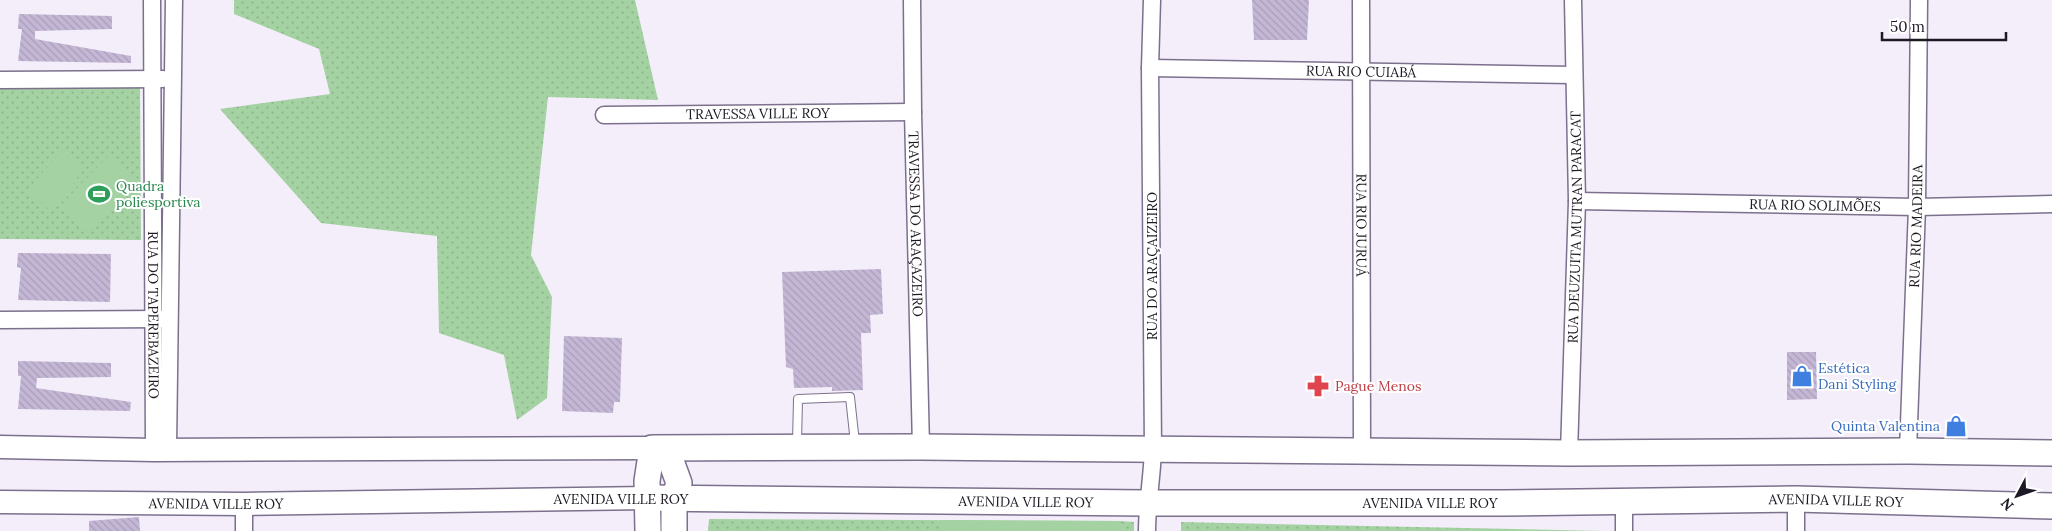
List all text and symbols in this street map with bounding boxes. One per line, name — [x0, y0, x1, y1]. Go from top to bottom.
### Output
scale bar — [1882, 10, 2006, 42]
text: 50 m — [1890, 17, 1925, 36]
street label: RUA RIO CUIABÁ — [1306, 62, 1417, 81]
street label: TRAVESSA VILLE ROY — [686, 104, 831, 123]
street label: RUA DEUZUITA MUTRAN PARACAT — [1563, 111, 1586, 344]
street label: TRAVESSA DO ARAÇAZEIRO — [904, 131, 927, 317]
street label: RUA RIO MADEIRA — [1905, 164, 1926, 288]
street label: RUA RIO JURUÁ — [1352, 173, 1371, 277]
place label: Quadra poliesportiva — [116, 177, 201, 211]
sports icon: Quadra poliesportiva — [86, 181, 112, 207]
street label: RUA DO ARAÇAIZEIRO — [1143, 192, 1161, 340]
street label: RUA RIO SOLIMÕES — [1749, 195, 1881, 215]
street label: RUA DO TAPEREBAZEIRO — [144, 231, 163, 399]
place label: Estética Dani Styling — [1818, 359, 1897, 393]
shop icon: Estética Dani Styling — [1789, 363, 1815, 389]
pharmacy icon: Pague Menos — [1305, 373, 1331, 399]
place label: Pague Menos — [1335, 377, 1422, 395]
shop icon: Quinta Valentina — [1943, 413, 1969, 439]
place label: Quinta Valentina — [1831, 417, 1940, 435]
north arrow — [1992, 471, 2042, 521]
street label: AVENIDA VILLE ROY — [553, 490, 690, 508]
street label: AVENIDA VILLE ROY — [1767, 490, 1905, 511]
street label: AVENIDA VILLE ROY — [957, 492, 1095, 511]
street label: AVENIDA VILLE ROY — [147, 494, 285, 513]
street label: AVENIDA VILLE ROY — [1361, 494, 1499, 512]
text: N — [1997, 494, 2018, 515]

